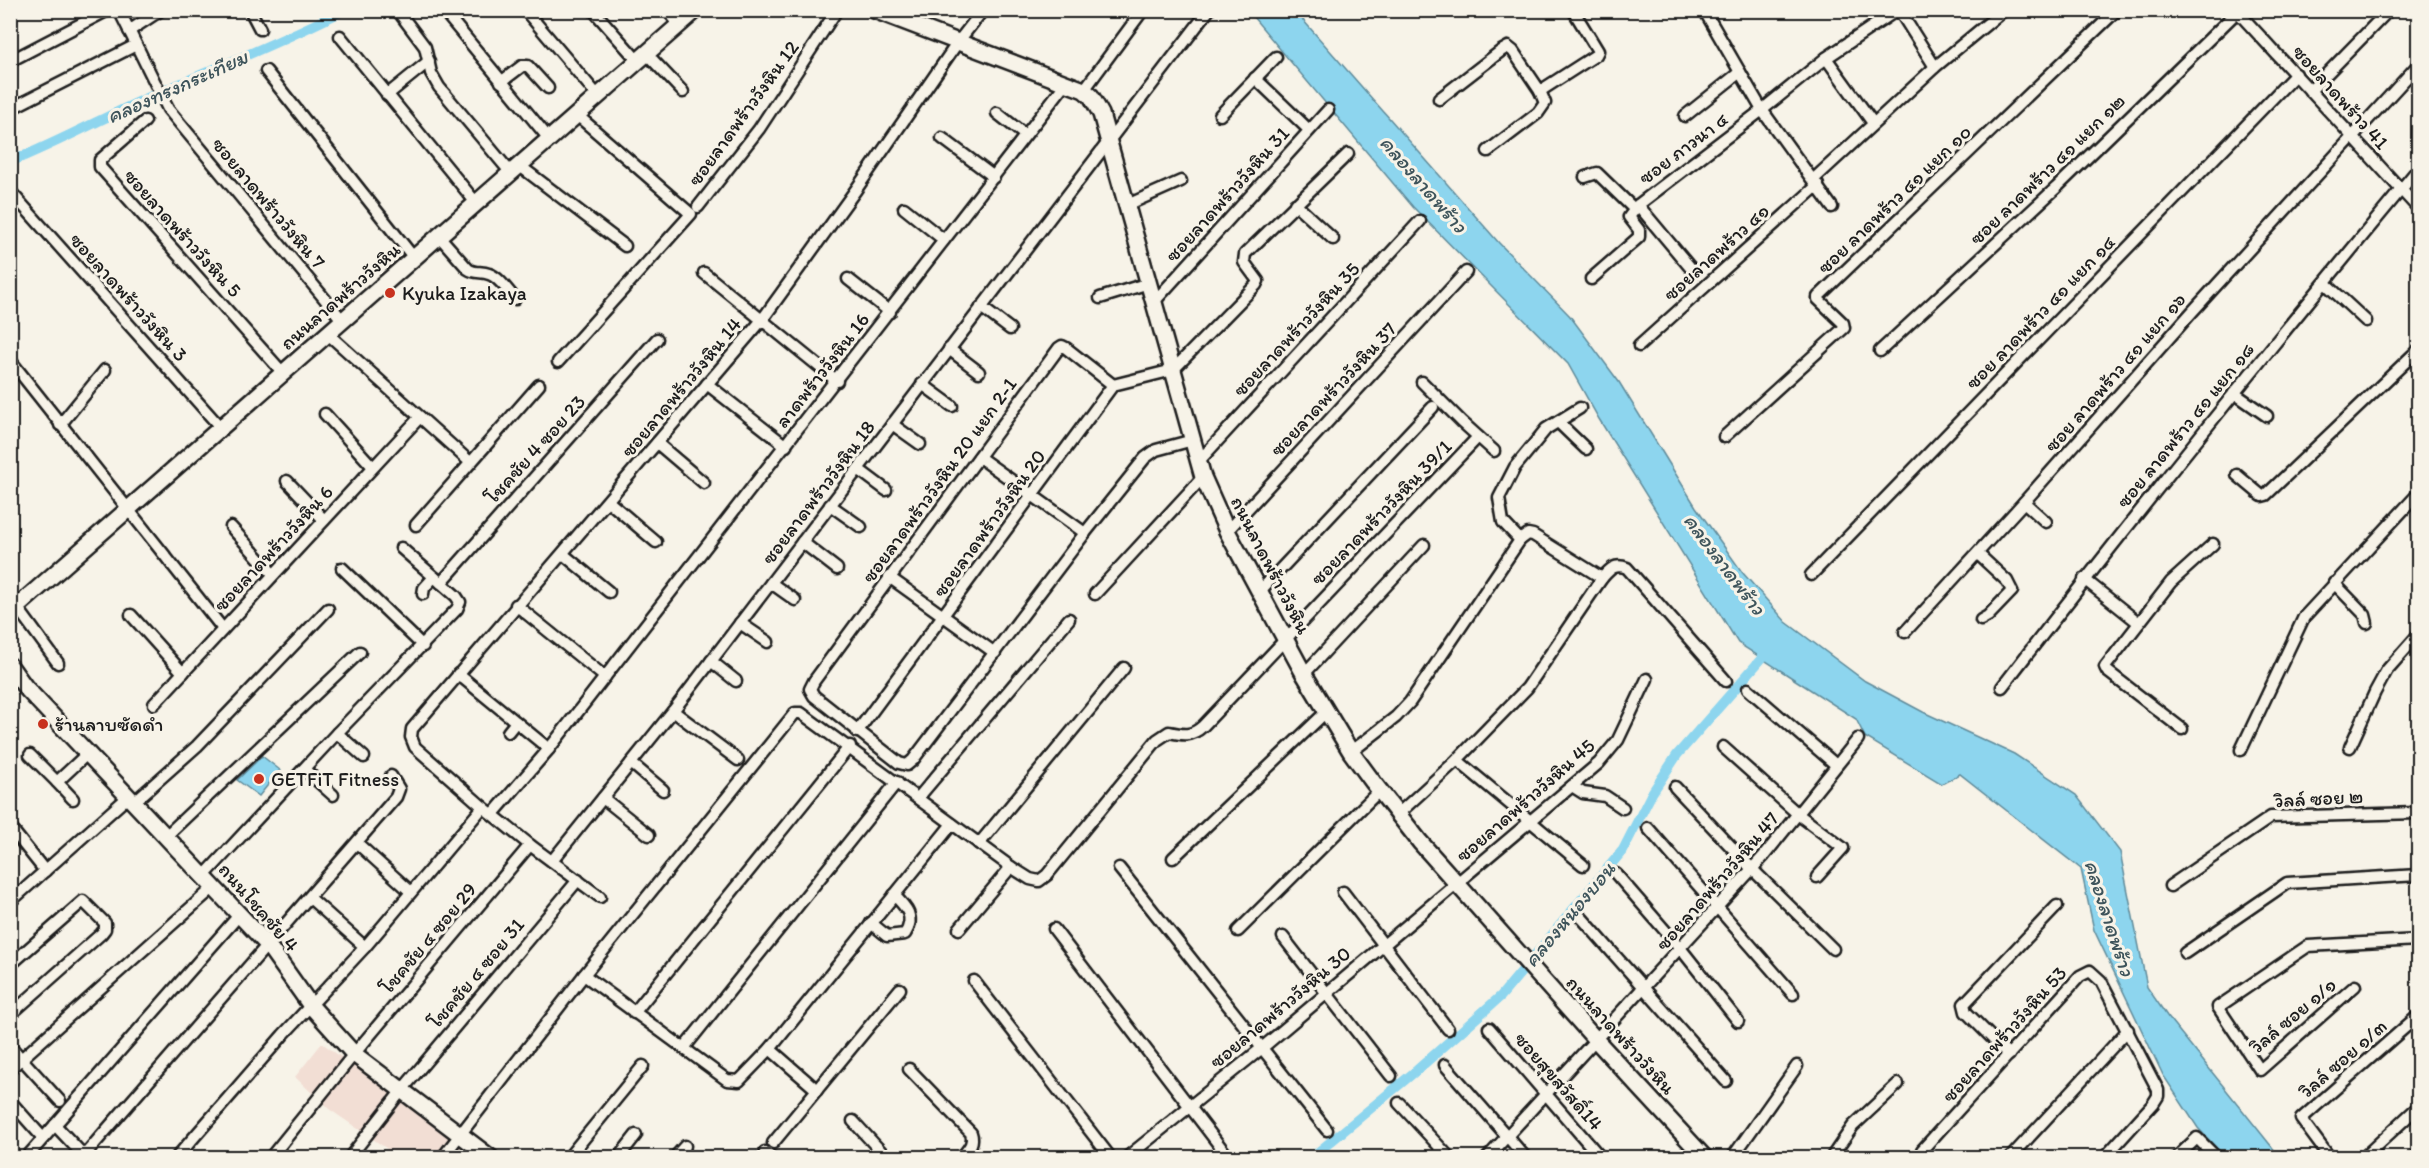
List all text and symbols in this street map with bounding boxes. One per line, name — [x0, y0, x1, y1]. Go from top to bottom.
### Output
street label: ซอยลาดพร้าววังหิน 12 — [682, 35, 804, 190]
street label: ซอยลาดพร้าว 41 — [2288, 40, 2394, 154]
water label: คลองทรงกระเทียม — [103, 43, 252, 128]
street label: ซอย ลาดพร้าว ๔๑ แยก ๑๒ — [1964, 88, 2130, 250]
street label: ซอย ภาวนา ๔ — [1634, 107, 1732, 189]
street label: ซอย ลาดพร้าว ๔๑ แยก ๑๐ — [1812, 119, 1976, 279]
street label: ซอยลาดพร้าววังหิน 31 — [1160, 121, 1294, 267]
water label: คลองลาดพร้าว — [1375, 130, 1474, 239]
street label: ซอยลาดพร้าววังหิน 7 — [207, 133, 331, 273]
street label: ซอยลาดพร้าววังหิน 5 — [119, 164, 247, 302]
street label: ซอยลาดพร้าว ๔๑ — [1658, 198, 1774, 306]
street label: ซอยลาดพร้าววังหิน 3 — [65, 228, 193, 366]
street label: ซอย ลาดพร้าว ๔๑ แยก ๑๔ — [1960, 230, 2120, 394]
street label: ถนนลาดพร้าววังหิน — [275, 237, 405, 355]
street label: ซอยลาดพร้าววังหิน 35 — [1228, 257, 1364, 401]
place label: Kyuka Izakaya — [402, 281, 527, 305]
marker: Kyuka Izakaya — [383, 286, 397, 300]
street label: ซอย ลาดพร้าว ๔๑ แยก ๑๖ — [2039, 287, 2191, 457]
street label: ลาดพร้าววังหิน 16 — [770, 308, 874, 432]
street label: ซอยลาดพร้าววังหิน 14 — [616, 312, 746, 462]
street label: ซอยลาดพร้าววังหิน 37 — [1265, 317, 1401, 461]
street label: ซอย ลาดพร้าว ๔๑ แยก ๑๘ — [2111, 338, 2259, 512]
street label: ซอยลาดพร้าววังหิน 20 แยก 2-1 — [856, 373, 1022, 587]
street label: โชคชัย 4 ซอย 23 — [479, 390, 590, 509]
street label: ซอยลาดพร้าววังหิน 18 — [756, 415, 880, 569]
street label: ซอยลาดพร้าววังหิน 39/1 — [1305, 434, 1457, 590]
street label: ซอยลาดพร้าววังหิน 20 — [927, 445, 1051, 601]
street label: ซอยลาดพร้าววังหิน 6 — [208, 480, 338, 616]
street label: ถนนลาดพร้าววังหิน — [1226, 492, 1316, 638]
water label: คลองลาดพร้าว — [1679, 508, 1772, 621]
place label: ร้านลาบซัดดำ — [55, 712, 163, 736]
marker: ร้านลาบซัดดำ — [36, 717, 50, 731]
street label: ซอยลาดพร้าววังหิน 45 — [1451, 733, 1599, 867]
place label: GETFiT Fitness — [271, 767, 399, 791]
marker: GETFiT Fitness — [252, 772, 266, 786]
street label: วิลล์ ซอย ๒ — [2273, 784, 2364, 812]
street label: ซอยลาดพร้าววังหิน 47 — [1650, 807, 1784, 955]
water label: คลองหนองบอน — [1518, 856, 1621, 972]
water label: คลองลาดพร้าว — [2079, 857, 2141, 980]
street label: ถนนโชคชัย 4 — [214, 858, 304, 956]
street label: โชคชัย ๔ ซอย 29 — [374, 878, 481, 999]
street label: โชคชัย ๔ ซอย 31 — [422, 913, 529, 1034]
street label: ซอยลาดพร้าววังหิน 30 — [1205, 941, 1355, 1073]
street label: ซอยลาดพร้าววังหิน 53 — [1937, 961, 2072, 1107]
street label: ถนนลาดพร้าววังหิน — [1561, 971, 1681, 1100]
street label: วิลล์ ซอย ๑/๑ — [2244, 972, 2341, 1059]
street label: วิลล์ ซอย ๑/๓ — [2294, 1014, 2391, 1103]
street label: ซอยสุขสวัสดิ์14 — [1509, 1026, 1610, 1136]

